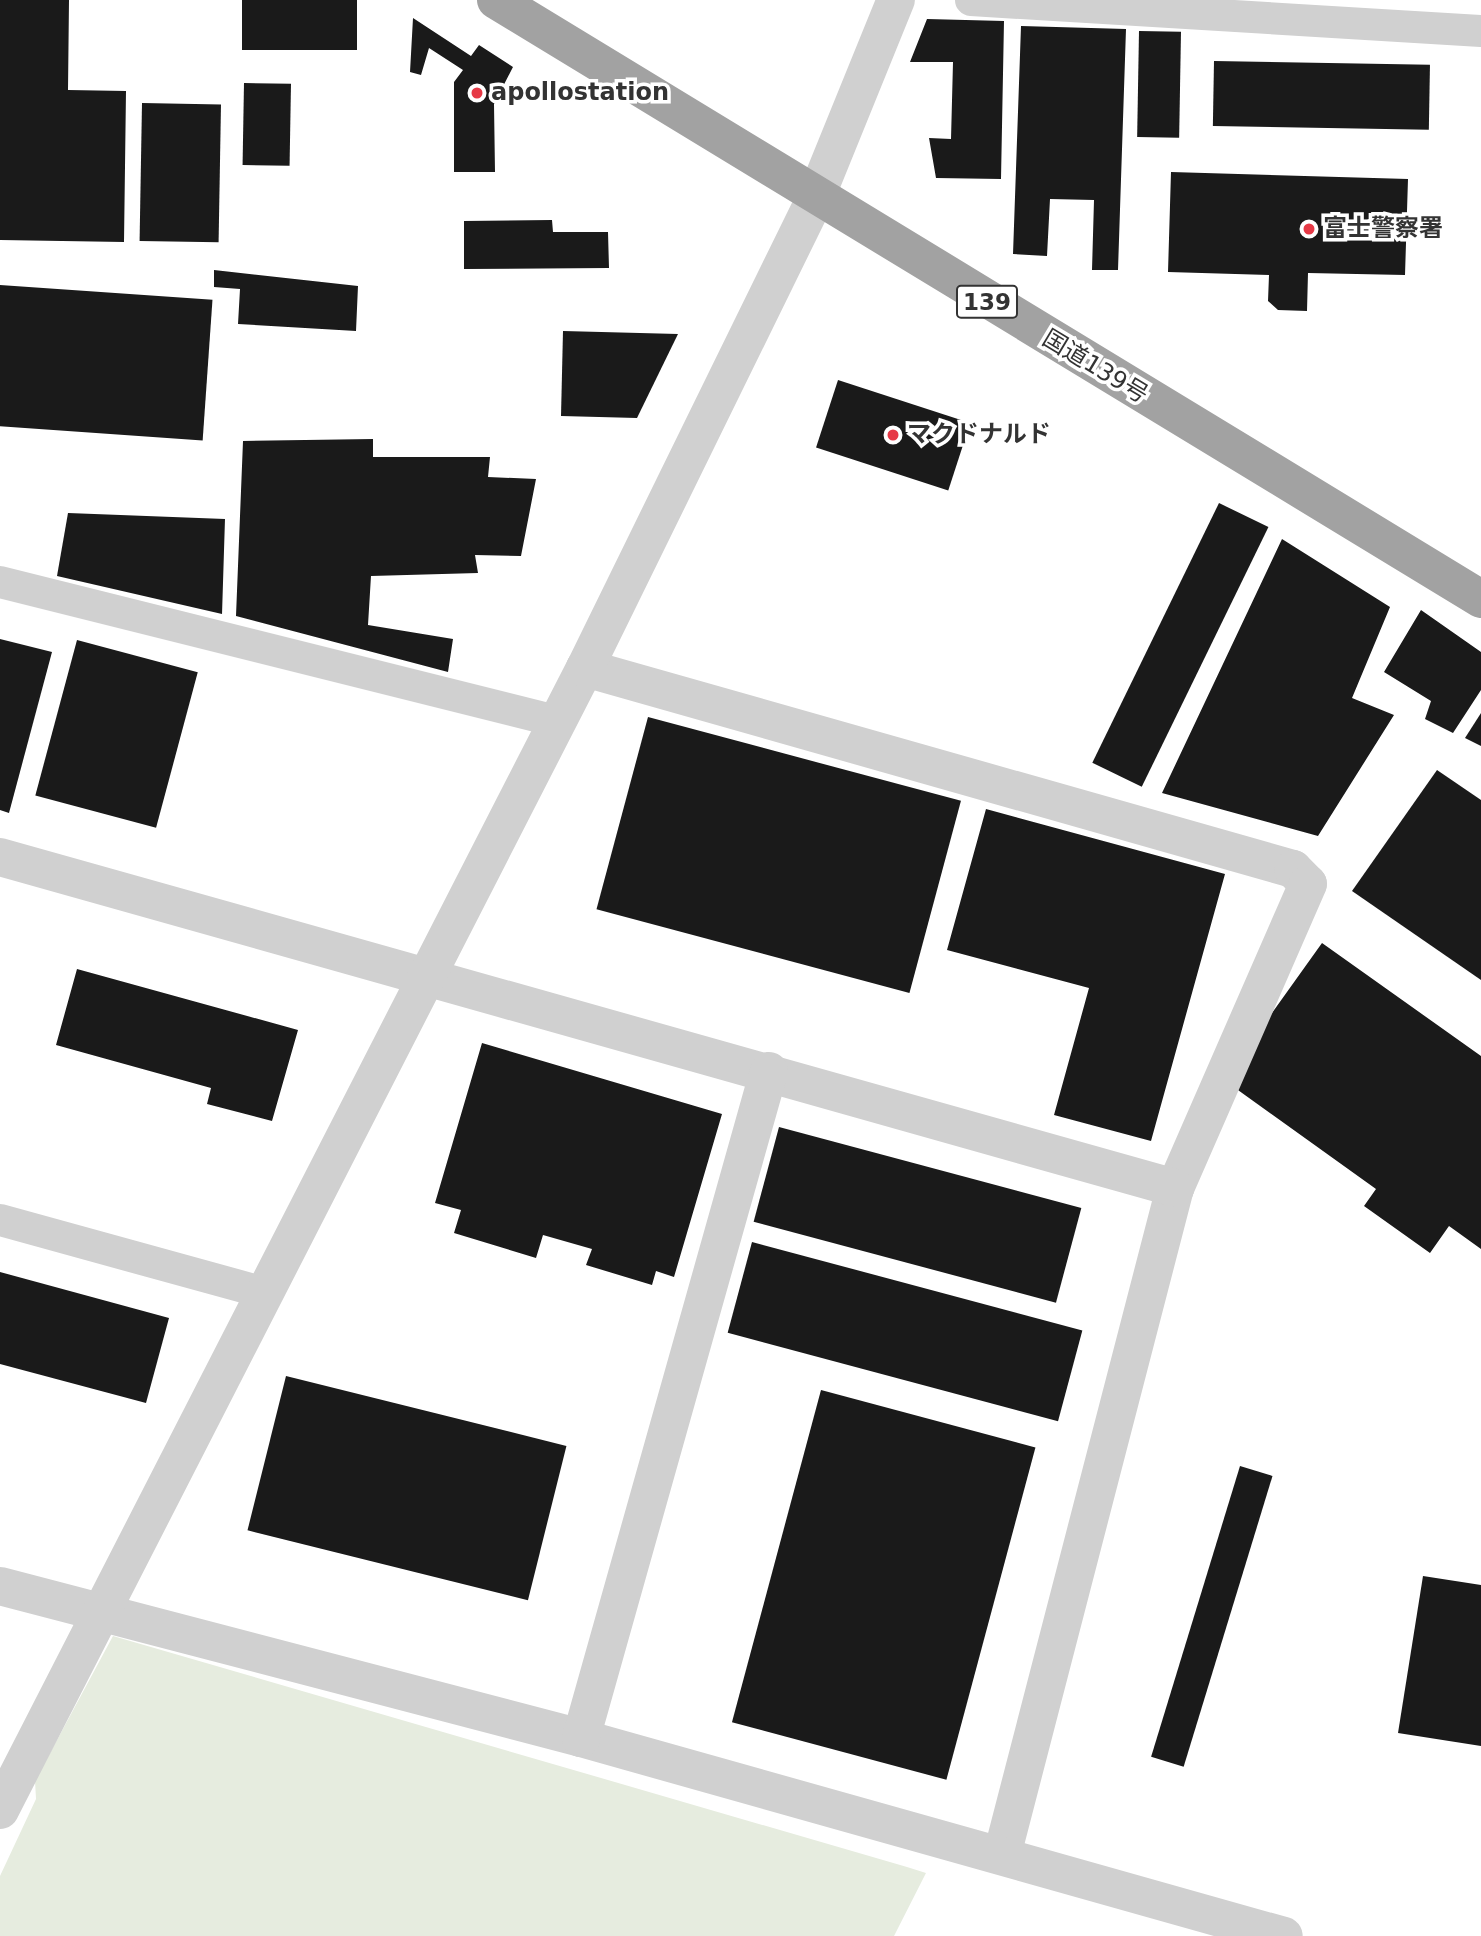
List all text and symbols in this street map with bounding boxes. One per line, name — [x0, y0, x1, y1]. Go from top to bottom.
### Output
place label: apollostation — [491, 79, 669, 107]
marker: apollostation — [469, 85, 485, 101]
place label: 富士警察署 — [1323, 215, 1443, 243]
marker: 富士警察署 — [1301, 221, 1317, 237]
road number: 139 — [956, 282, 1018, 322]
street label: 国道139号 — [1037, 324, 1153, 410]
place label: マクドナルド — [907, 421, 1051, 449]
marker: マクドナルド — [885, 427, 901, 443]

